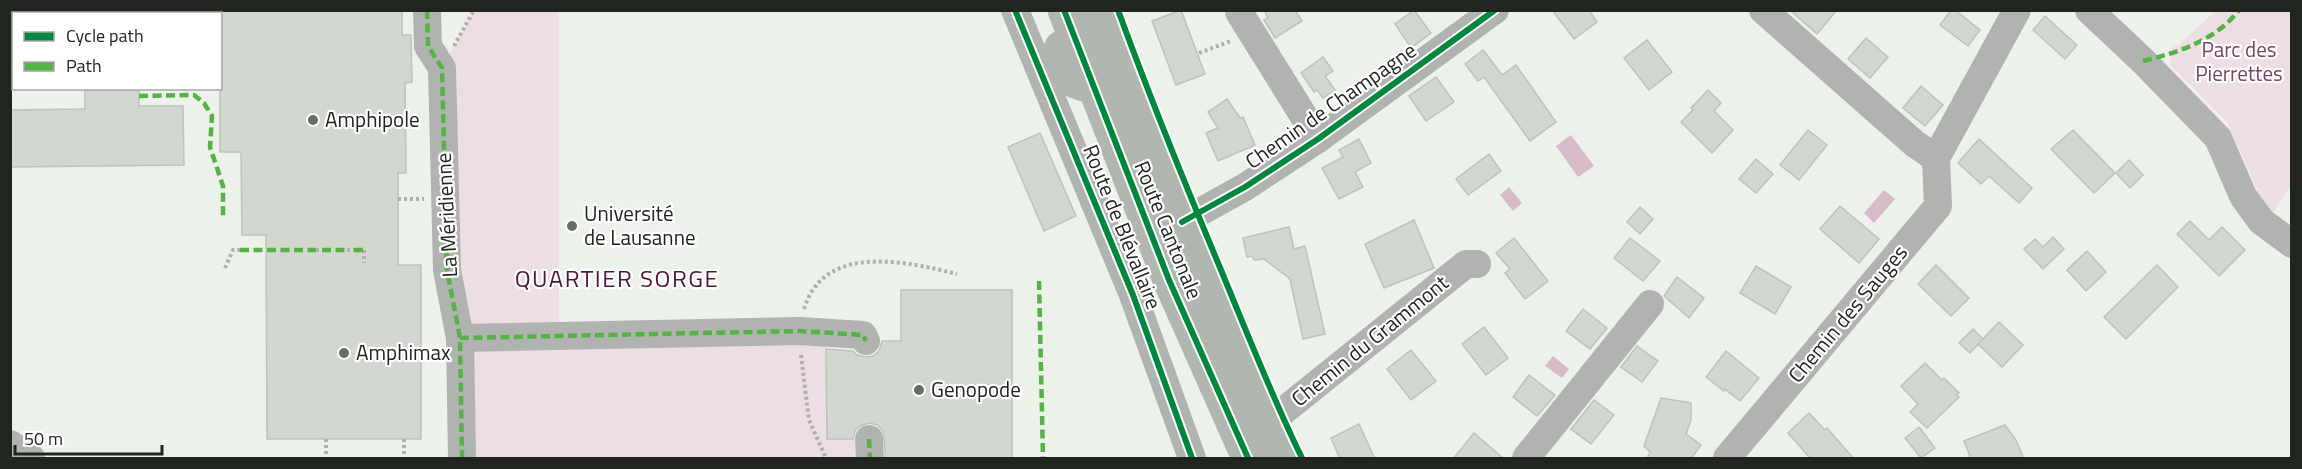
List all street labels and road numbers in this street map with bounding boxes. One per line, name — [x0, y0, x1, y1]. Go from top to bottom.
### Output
street label: Chemin de Champagne — [1238, 34, 1423, 176]
street label: Route de Blévallaire — [1075, 139, 1171, 314]
street label: La Méridienne — [427, 152, 465, 278]
street label: Route Cantonale — [1127, 156, 1211, 304]
street label: Chemin des Sauges — [1780, 237, 1915, 389]
street label: Chemin du Grammont — [1284, 266, 1455, 414]

